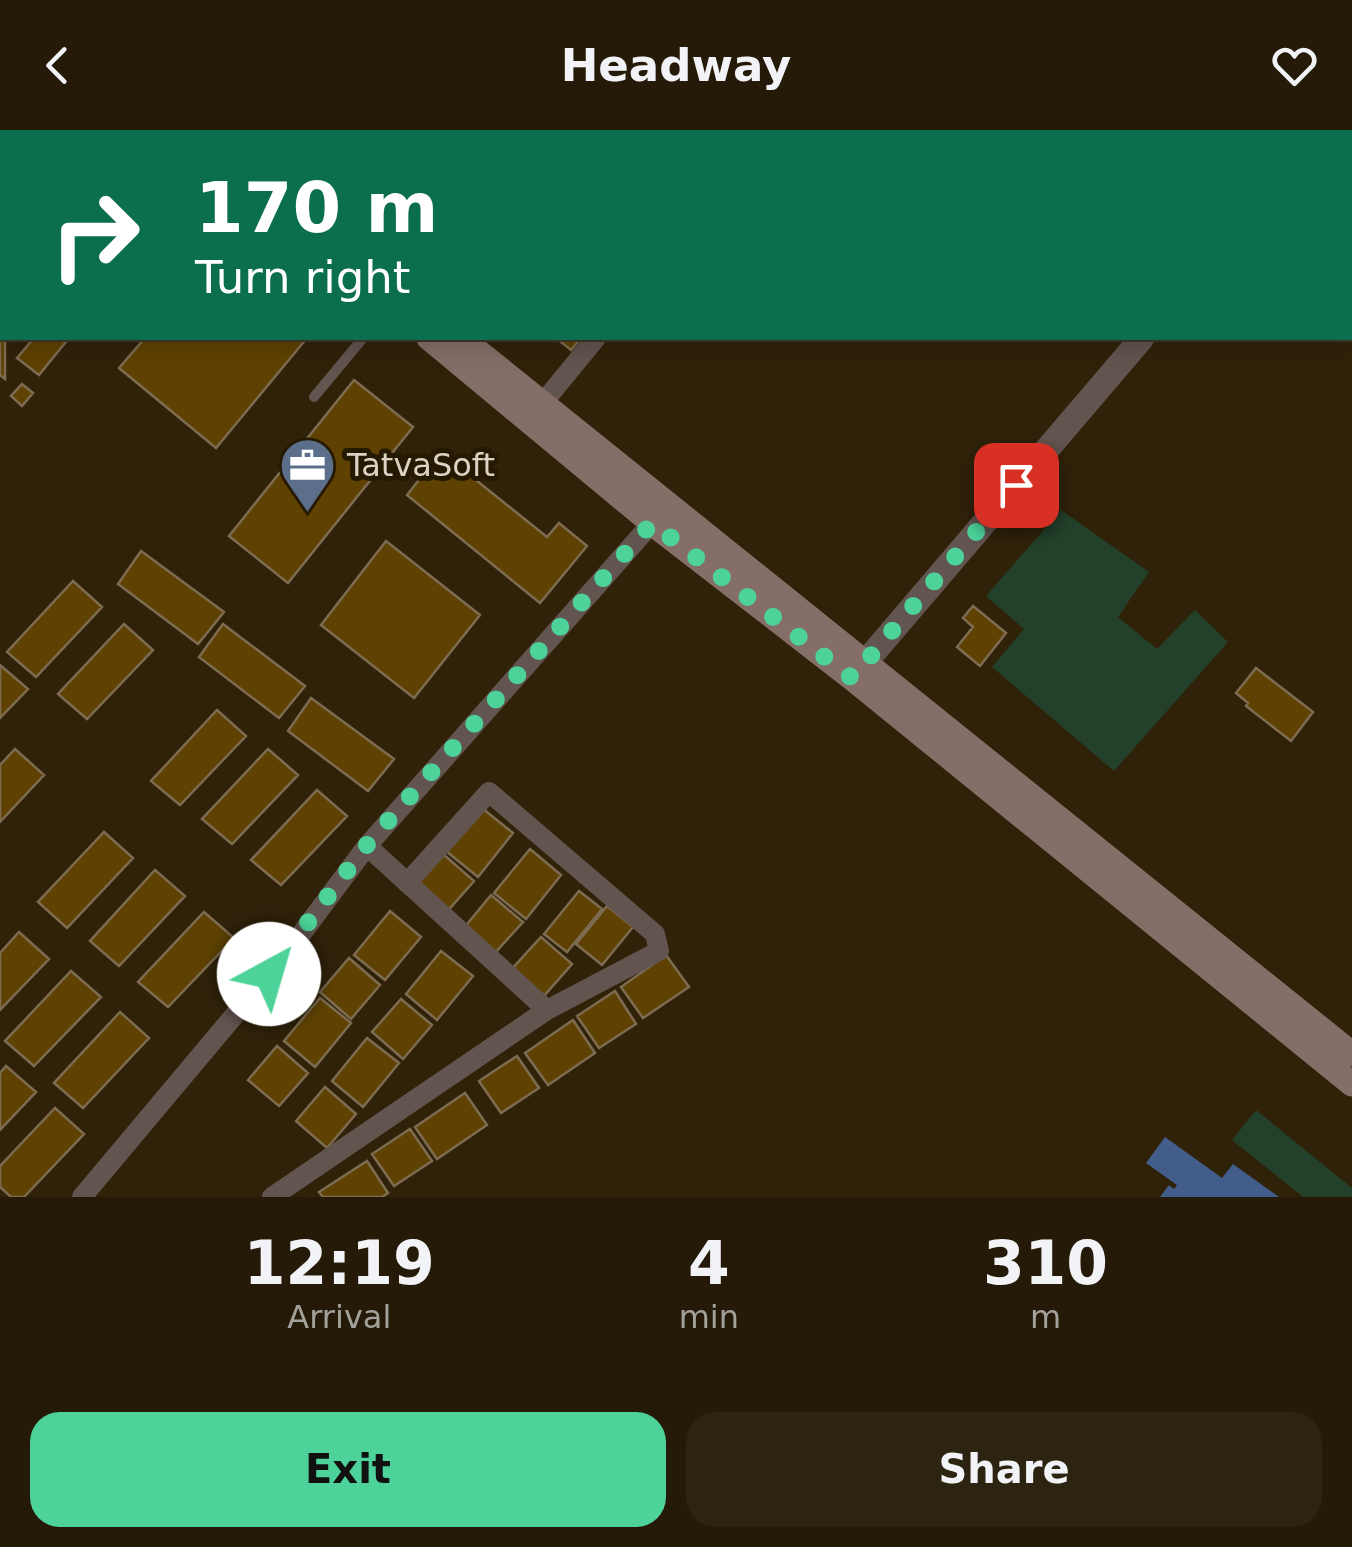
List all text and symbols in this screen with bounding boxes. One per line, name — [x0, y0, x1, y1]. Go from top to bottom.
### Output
icon: back — [30, 38, 85, 93]
icon: heart — [1267, 38, 1322, 93]
text: Headway — [561, 39, 791, 92]
text: 170 m — [195, 167, 438, 249]
icon: right — [30, 170, 160, 300]
text: Turn right — [195, 251, 410, 304]
office icon: TatvaSoft — [278, 435, 338, 514]
pin — [974, 443, 1059, 528]
place label: TatvaSoft — [346, 446, 495, 484]
icon: arrive — [989, 458, 1044, 513]
position arrow — [217, 922, 321, 1026]
text: 12:19 — [244, 1228, 435, 1298]
text: 4 — [688, 1228, 730, 1298]
text: 310 — [983, 1228, 1108, 1298]
text: Arrival — [287, 1298, 391, 1336]
text: min — [679, 1298, 739, 1336]
text: m — [1030, 1298, 1061, 1336]
button: Exit — [30, 1412, 666, 1527]
button: Share — [686, 1412, 1322, 1527]

